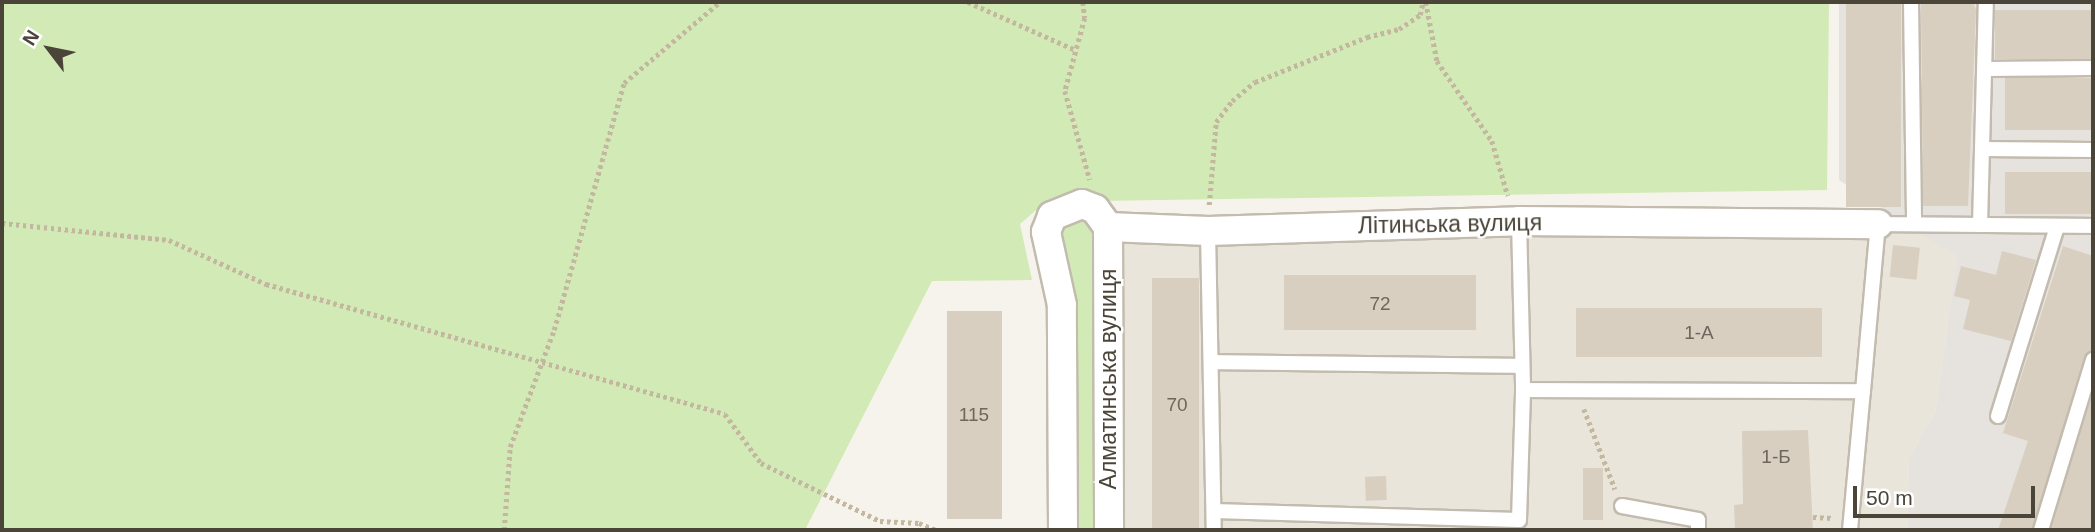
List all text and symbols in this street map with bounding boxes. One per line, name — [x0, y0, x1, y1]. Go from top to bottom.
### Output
north arrow — [14, 14, 84, 84]
text: N — [18, 26, 43, 49]
street label: Літинська вулиця — [1358, 209, 1542, 239]
street label: Алматинська вулиця — [1094, 269, 1122, 489]
house number: 72 — [1369, 293, 1391, 315]
house number: 1-А — [1684, 322, 1714, 344]
house number: 70 — [1166, 394, 1188, 416]
house number: 115 — [959, 404, 989, 426]
house number: 1-Б — [1761, 446, 1791, 468]
scale bar — [1857, 472, 2039, 516]
text: 50 m — [1866, 486, 1913, 509]

